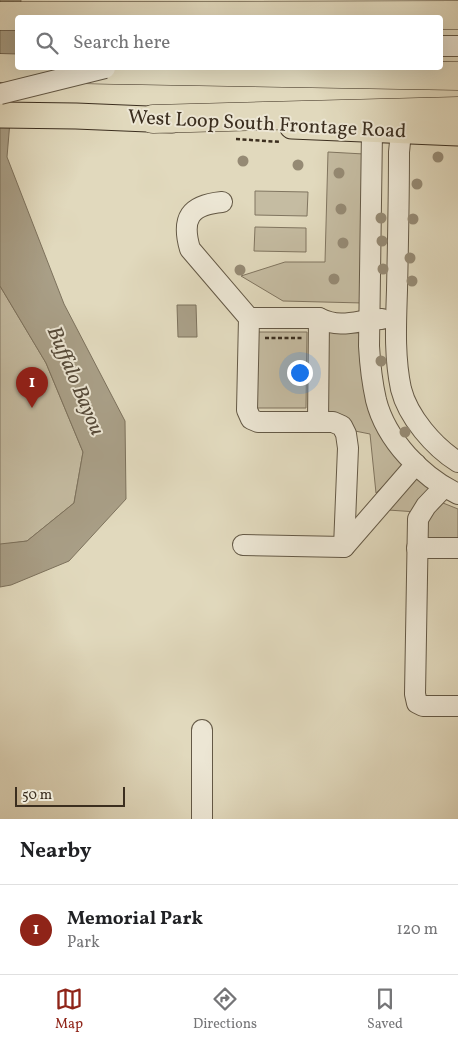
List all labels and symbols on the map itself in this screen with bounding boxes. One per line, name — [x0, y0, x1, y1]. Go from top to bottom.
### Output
street label: West Loop South Frontage Road — [127, 104, 407, 146]
water label: Buffalo Bayou — [39, 322, 111, 440]
your location — [287, 360, 313, 386]
pin: 1 — [16, 367, 48, 408]
scale bar — [15, 784, 125, 807]

